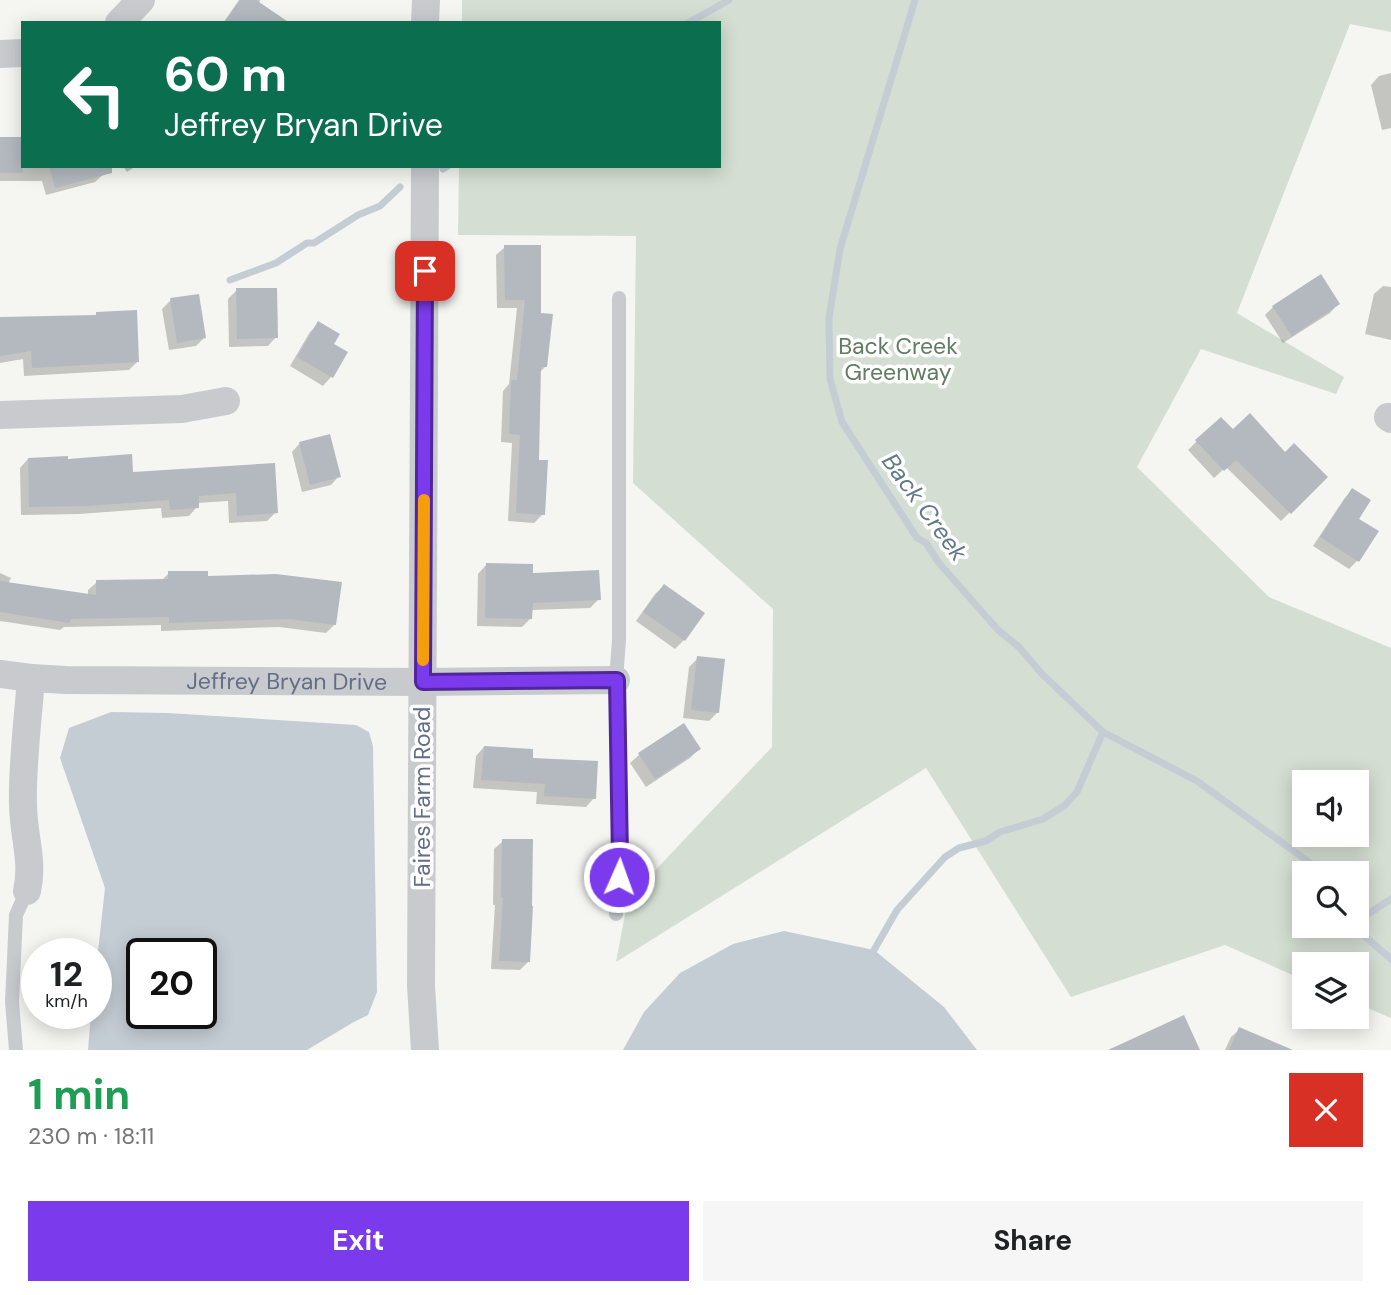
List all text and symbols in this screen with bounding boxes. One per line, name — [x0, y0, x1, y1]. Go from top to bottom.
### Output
text: 60 m — [164, 42, 287, 106]
icon: left — [49, 49, 140, 140]
text: Jeffrey Bryan Drive — [164, 104, 443, 146]
pin — [395, 241, 455, 301]
icon: arrive — [406, 252, 444, 290]
park label: Back Creek Greenway — [838, 331, 958, 387]
water label: Back Creek — [875, 447, 975, 568]
street label: Jeffrey Bryan Drive — [186, 666, 387, 697]
street label: Faires Farm Road — [407, 706, 437, 888]
map controls — [1292, 770, 1369, 1029]
button: sound — [1292, 770, 1369, 847]
position arrow — [582, 840, 656, 914]
button: search — [1292, 861, 1369, 938]
speed limit sign: 20 — [126, 938, 217, 1029]
text: 12 — [50, 951, 83, 997]
button: layers — [1292, 952, 1369, 1029]
text: km/h — [45, 989, 88, 1013]
text: 1 min — [28, 1067, 130, 1122]
button: close — [1289, 1073, 1363, 1147]
text: 230 m · 18:11 — [28, 1121, 154, 1151]
button: Exit — [28, 1201, 689, 1281]
button: Share — [703, 1201, 1363, 1281]

